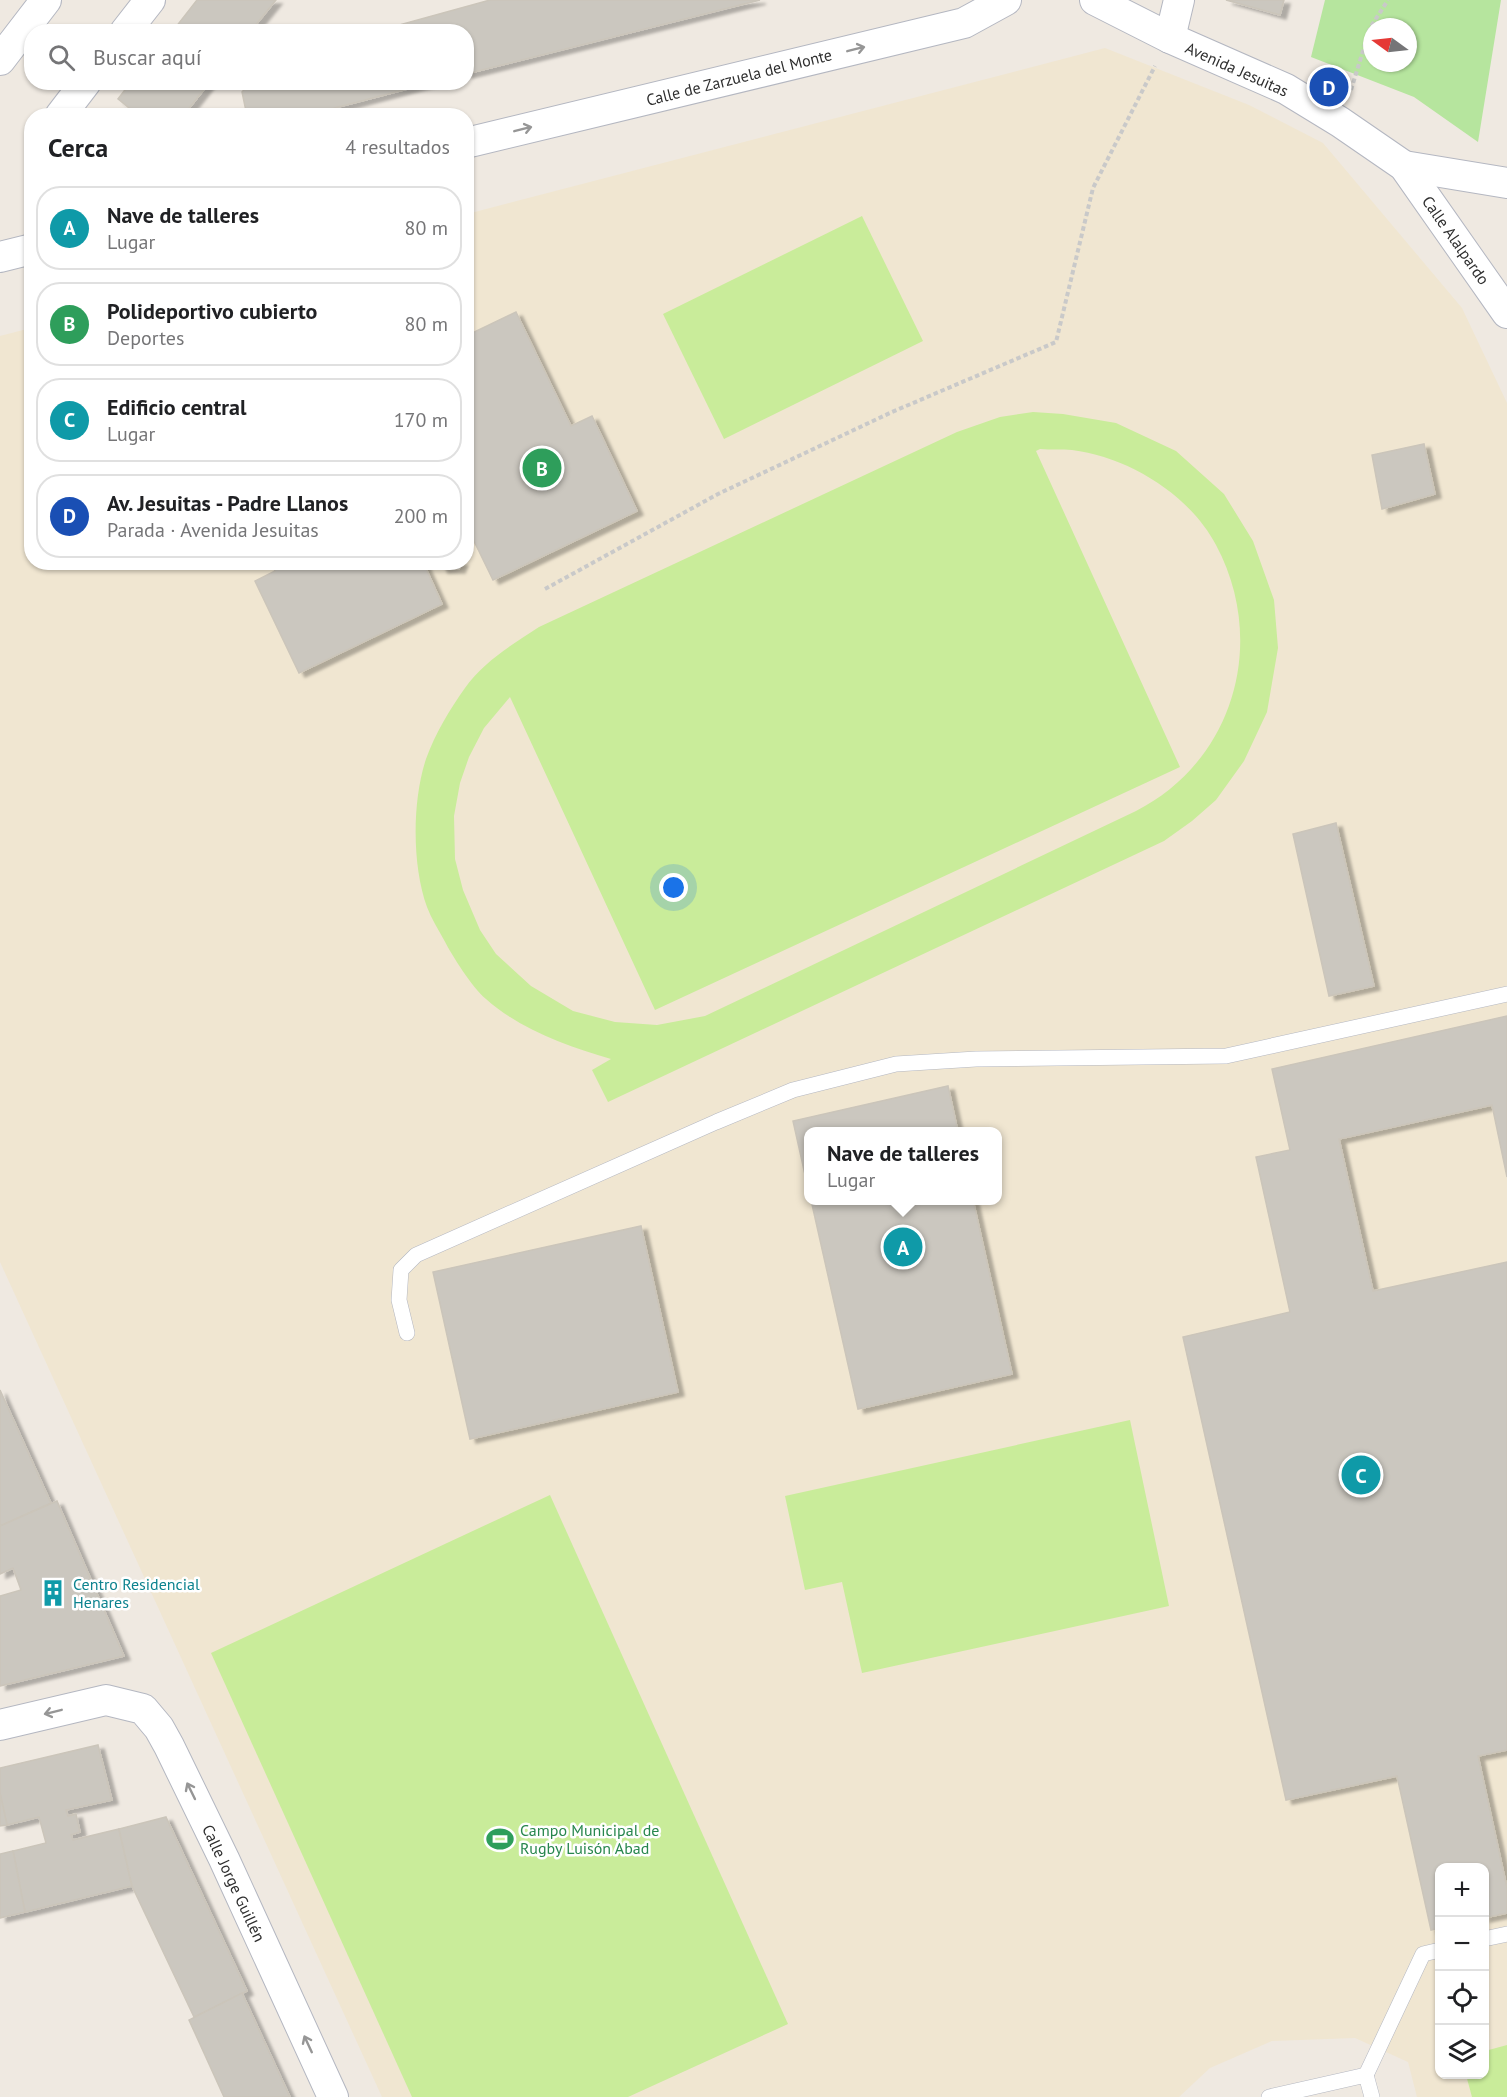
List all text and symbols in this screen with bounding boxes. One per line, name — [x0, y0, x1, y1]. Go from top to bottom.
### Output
north arrow — [1363, 18, 1417, 72]
search box — [24, 24, 474, 90]
street label: Avenida Jesuitas — [1182, 37, 1292, 101]
icon: search — [45, 41, 78, 74]
text: Buscar aquí — [93, 43, 202, 71]
one-way arrow — [846, 43, 865, 54]
street label: Calle de Zarzuela del Monte — [644, 44, 834, 110]
pin: D — [1310, 64, 1348, 110]
one-way arrow — [514, 123, 533, 135]
text: Cerca — [48, 131, 108, 164]
text: 4 resultados — [345, 134, 450, 160]
street label: Calle Alalpardo — [1418, 192, 1494, 288]
text: Nave de talleres — [107, 201, 259, 229]
text: A — [63, 215, 76, 241]
text: 80 m — [405, 215, 448, 241]
text: Lugar — [107, 229, 155, 255]
text: Polideportivo cubierto — [107, 297, 317, 325]
text: B — [64, 311, 75, 337]
text: 80 m — [405, 311, 448, 337]
text: Deportes — [107, 325, 184, 351]
text: Edificio central — [107, 393, 246, 421]
text: C — [64, 407, 75, 433]
text: 170 m — [394, 407, 448, 433]
text: Lugar — [107, 421, 155, 447]
pin: B — [522, 446, 562, 490]
text: Av. Jesuitas - Padre Llanos — [107, 489, 348, 517]
text: D — [63, 503, 76, 529]
text: 200 m — [394, 503, 448, 529]
text: Parada · Avenida Jesuitas — [107, 517, 319, 543]
your location — [659, 873, 688, 902]
popup — [804, 1127, 1002, 1205]
text: Nave de talleres — [827, 1139, 979, 1167]
text: Lugar — [827, 1167, 875, 1193]
pin: A — [884, 1224, 922, 1270]
pin: C — [1342, 1452, 1380, 1498]
place label: Centro Residencial Henares — [73, 1574, 200, 1612]
building icon: Centro Residencial Henares — [38, 1578, 68, 1608]
one-way arrow — [44, 1707, 63, 1719]
one-way arrow — [184, 1782, 196, 1800]
place label: Campo Municipal de Rugby Luisón Abad — [520, 1820, 659, 1858]
street label: Calle Jorge Guillén — [198, 1821, 270, 1945]
sports icon: Campo Municipal de Rugby Luisón Abad — [485, 1824, 515, 1854]
map controls — [1435, 1863, 1489, 2079]
button: + — [1435, 1863, 1489, 1917]
button: − — [1435, 1917, 1489, 1971]
button: locate — [1435, 1971, 1489, 2025]
button: layers — [1435, 2025, 1489, 2079]
one-way arrow — [302, 2035, 314, 2053]

